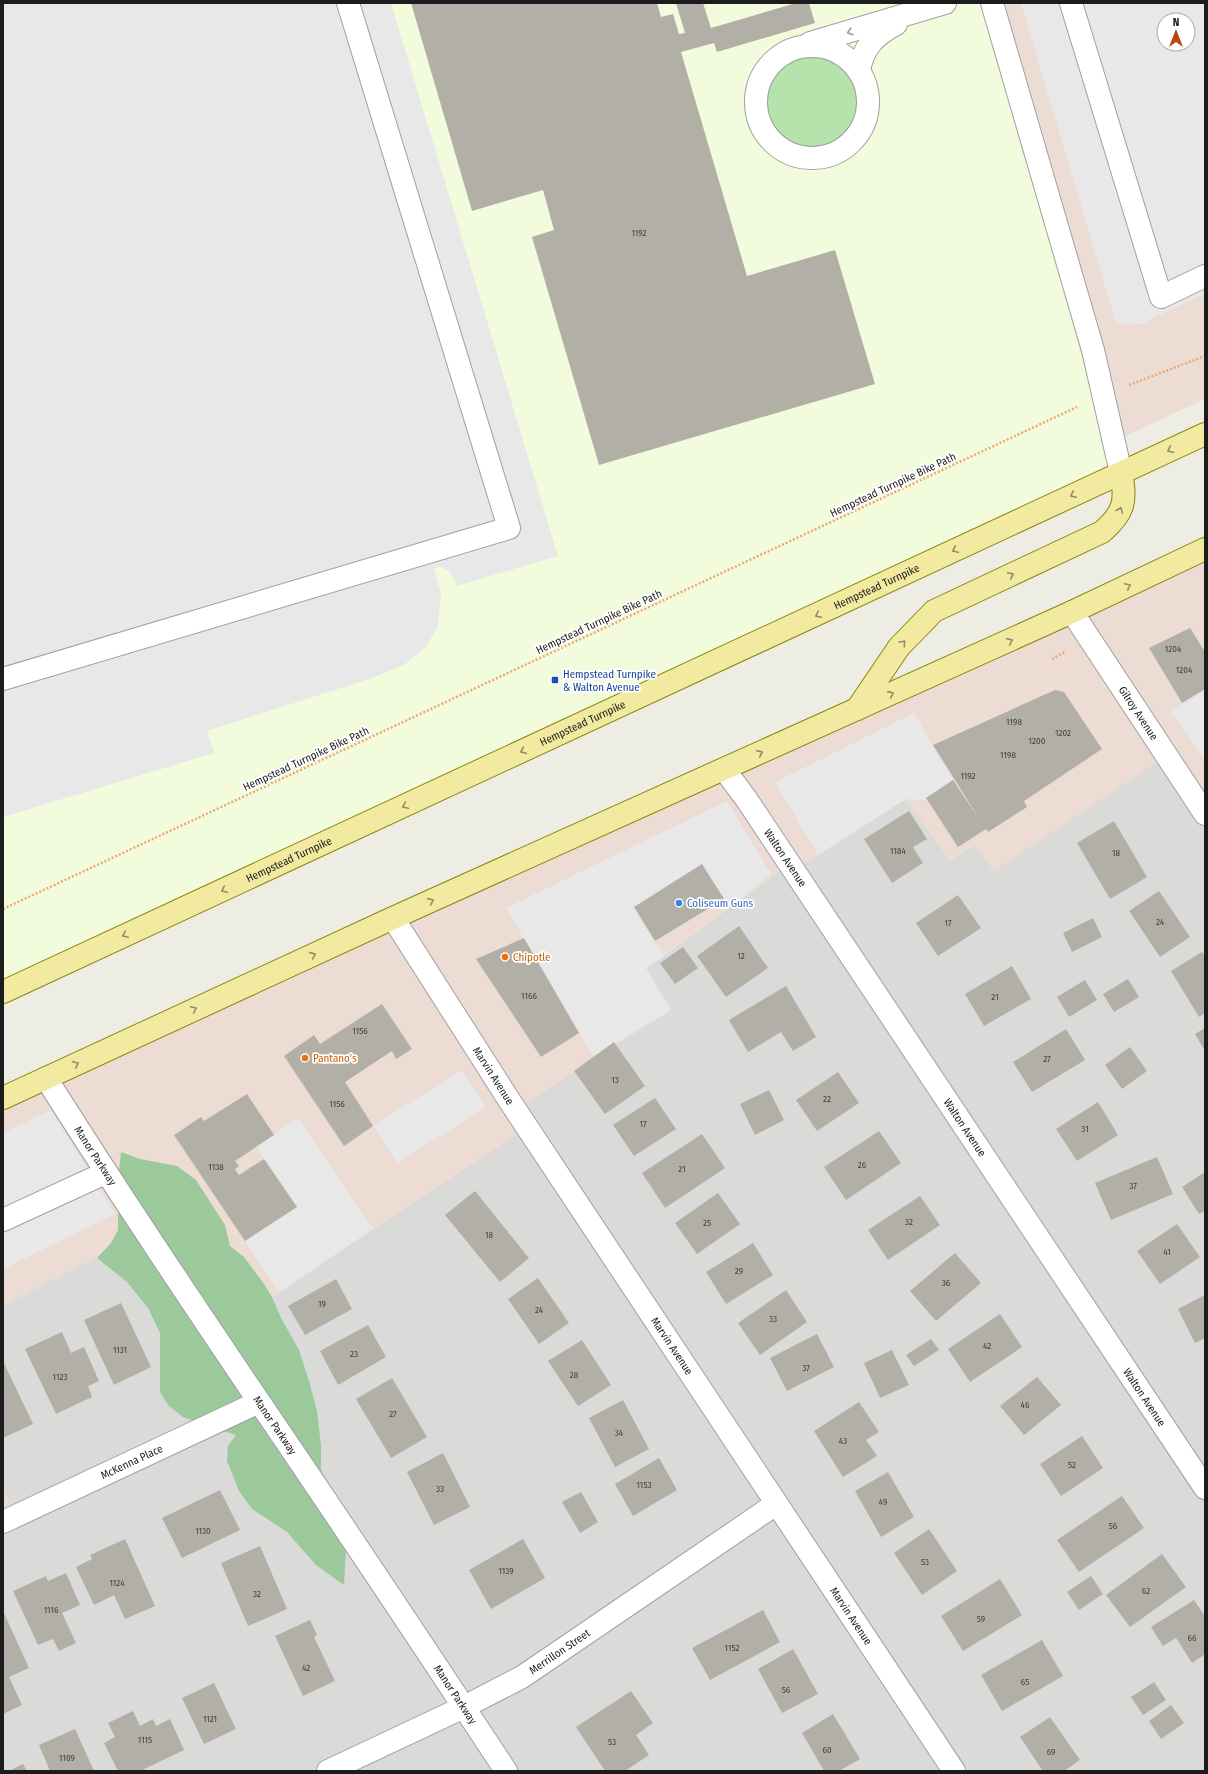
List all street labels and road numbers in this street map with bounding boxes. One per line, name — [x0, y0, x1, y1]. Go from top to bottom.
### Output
street label: Hempstead Turnpike Bike Path — [828, 450, 958, 520]
street label: Hempstead Turnpike — [832, 561, 921, 612]
street label: Hempstead Turnpike Bike Path — [534, 587, 664, 657]
street label: Gilroy Avenue — [1116, 684, 1161, 742]
street label: Hempstead Turnpike — [538, 697, 628, 748]
street label: Hempstead Turnpike Bike Path — [241, 724, 371, 794]
street label: Walton Avenue — [762, 826, 809, 889]
street label: Hempstead Turnpike — [244, 834, 334, 885]
street label: Marvin Avenue — [470, 1044, 517, 1107]
street label: Walton Avenue — [941, 1096, 989, 1159]
street label: Manor Parkway — [72, 1123, 119, 1188]
street label: Marvin Avenue — [648, 1315, 696, 1377]
street label: Walton Avenue — [1121, 1366, 1168, 1429]
street label: Manor Parkway — [251, 1393, 300, 1457]
street label: McKenna Place — [98, 1442, 165, 1482]
street label: Marvin Avenue — [827, 1585, 875, 1647]
street label: Merrillon Street — [527, 1626, 593, 1677]
street label: Manor Parkway — [431, 1662, 480, 1726]

